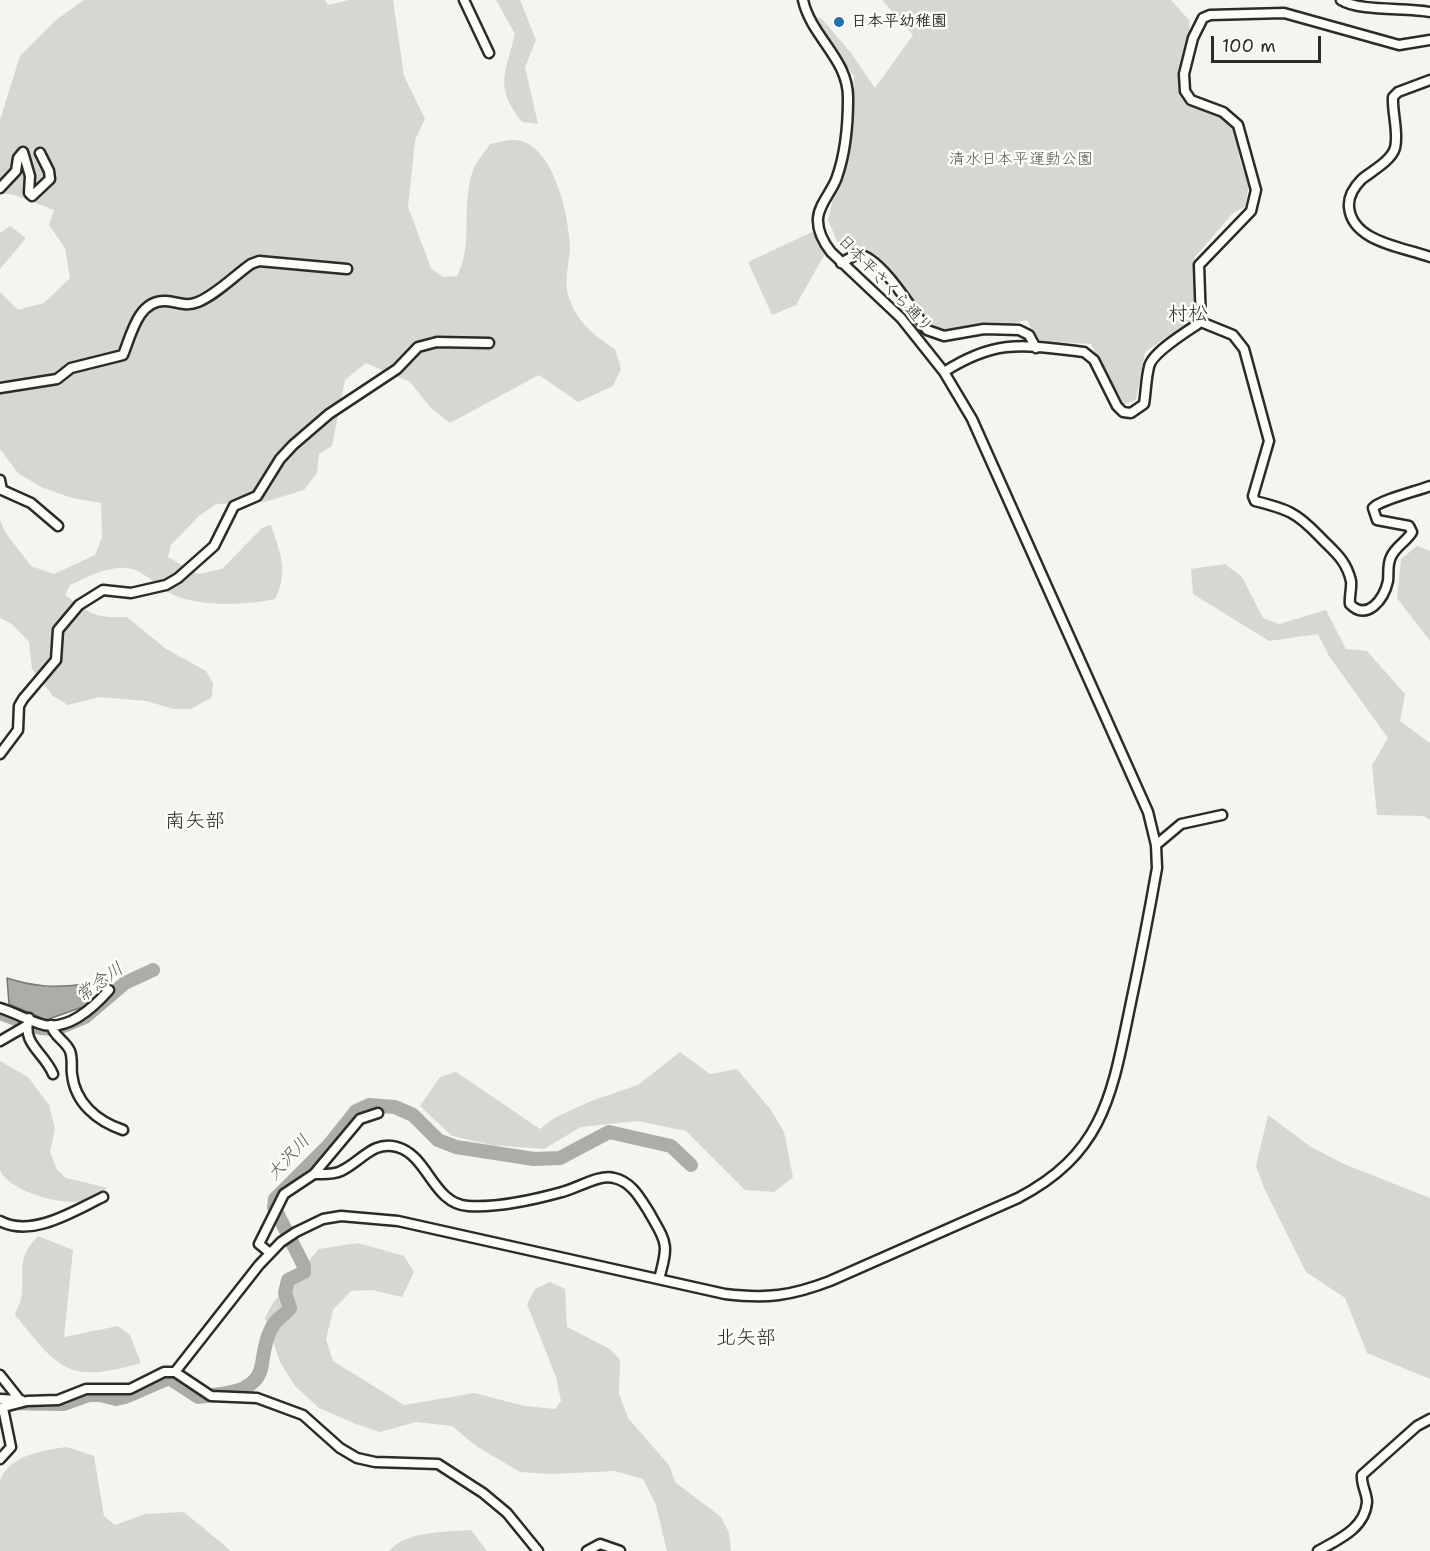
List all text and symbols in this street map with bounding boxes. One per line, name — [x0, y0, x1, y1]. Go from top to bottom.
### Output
place label: 日本平幼稚園 — [851, 12, 947, 32]
marker: 日本平幼稚園 — [832, 15, 846, 29]
scale bar — [1214, 24, 1324, 62]
text: 100 m — [1222, 34, 1276, 58]
park label: 清水日本平運動公園 — [949, 150, 1093, 170]
street label: 日本平さくら通り — [834, 231, 936, 337]
district label: 村松 — [1168, 303, 1208, 327]
district label: 南矢部 — [165, 810, 225, 834]
water label: 常念川 — [72, 958, 128, 1008]
water label: 大沢川 — [263, 1131, 315, 1185]
district label: 北矢部 — [716, 1327, 776, 1351]

